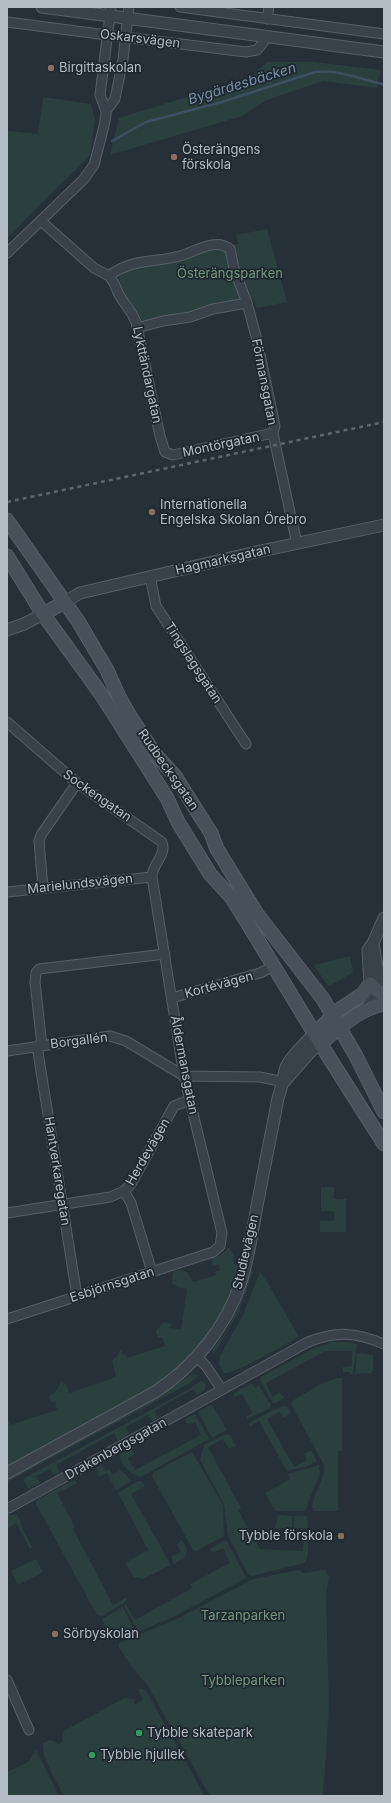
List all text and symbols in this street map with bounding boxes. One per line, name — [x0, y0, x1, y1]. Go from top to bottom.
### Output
street label: Oskarsvägen — [99, 26, 181, 52]
place label: Birgittaskolan — [59, 60, 142, 76]
water label: Bygärdesbäcken — [186, 60, 298, 108]
marker: Birgittaskolan — [46, 63, 56, 73]
place label: Österängens förskola — [182, 142, 260, 173]
marker: Österängens förskola — [169, 152, 179, 162]
park label: Österängsparken — [177, 266, 283, 282]
street label: Lykttändargatan — [129, 325, 165, 425]
street label: Förmansgatan — [248, 337, 280, 427]
street label: Montörgatan — [181, 429, 261, 461]
place label: Internationella Engelska Skolan Örebro — [160, 497, 307, 528]
marker: Internationella Engelska Skolan Örebro — [147, 507, 157, 517]
street label: Hagmarksgatan — [174, 541, 272, 579]
street label: Tingslagsgatan — [161, 619, 225, 707]
street label: Rudbecksgatan — [134, 726, 202, 814]
street label: Sockengatan — [60, 767, 134, 825]
street label: Marielundsvägen — [26, 871, 134, 897]
street label: Kortévägen — [183, 968, 255, 1002]
street label: Åldermansgatan — [167, 1014, 201, 1116]
street label: Borgallén — [49, 1030, 109, 1052]
street label: Hantverkaregatan — [41, 1115, 73, 1227]
street label: Herdevägen — [123, 1116, 173, 1188]
street label: Studievägen — [230, 1213, 262, 1291]
street label: Esbjörnsgatan — [68, 1264, 156, 1306]
street label: Drakenbergsgatan — [63, 1415, 169, 1483]
place label: Tybble förskola — [239, 1528, 333, 1544]
marker: Tybble förskola — [336, 1531, 346, 1541]
park label: Tarzanparken — [201, 1608, 285, 1624]
place label: Sörbyskolan — [63, 1626, 139, 1642]
marker: Sörbyskolan — [50, 1629, 60, 1639]
park label: Tybbleparken — [201, 1673, 285, 1689]
place label: Tybble skatepark — [147, 1725, 253, 1741]
marker: Tybble skatepark — [134, 1728, 144, 1738]
place label: Tybble hjullek — [100, 1747, 185, 1763]
marker: Tybble hjullek — [87, 1750, 97, 1760]

